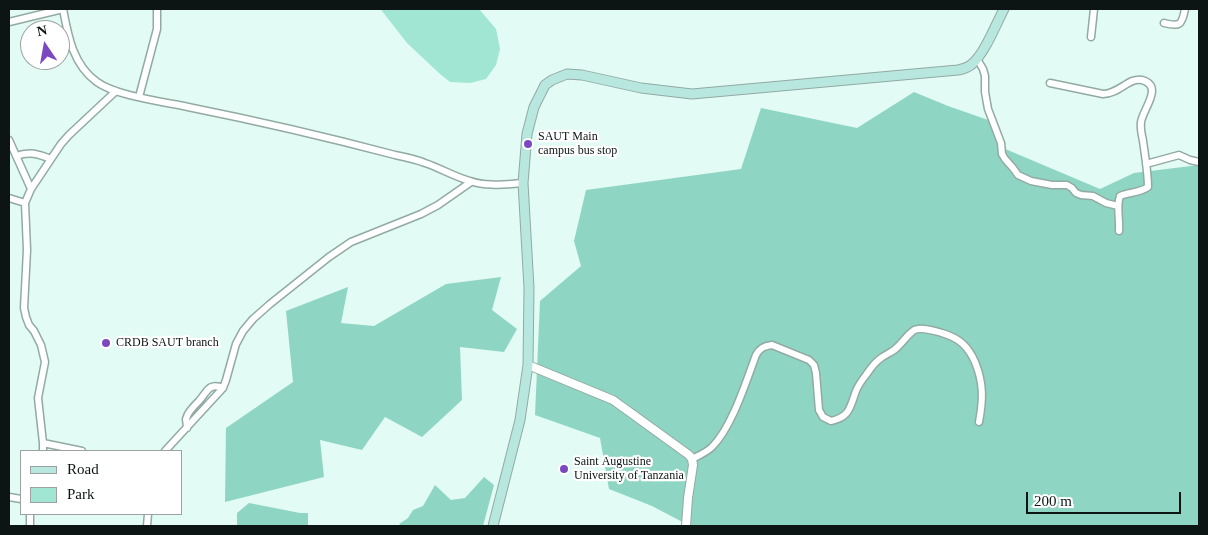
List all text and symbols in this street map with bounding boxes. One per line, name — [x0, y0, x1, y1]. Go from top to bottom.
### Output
north arrow — [20, 20, 70, 70]
text: N — [35, 22, 48, 39]
place label: SAUT Main campus bus stop — [538, 130, 617, 158]
marker: SAUT Main campus bus stop — [522, 138, 534, 150]
place label: CRDB SAUT branch — [116, 336, 219, 350]
marker: CRDB SAUT branch — [100, 337, 112, 349]
legend — [20, 450, 182, 515]
place label: Saint Augustine University of Tanzania — [574, 455, 684, 483]
text: Road — [67, 461, 99, 477]
marker: Saint Augustine University of Tanzania — [558, 463, 570, 475]
scale bar — [1028, 482, 1183, 514]
text: Park — [67, 486, 95, 502]
text: 200 m — [1034, 493, 1072, 509]

